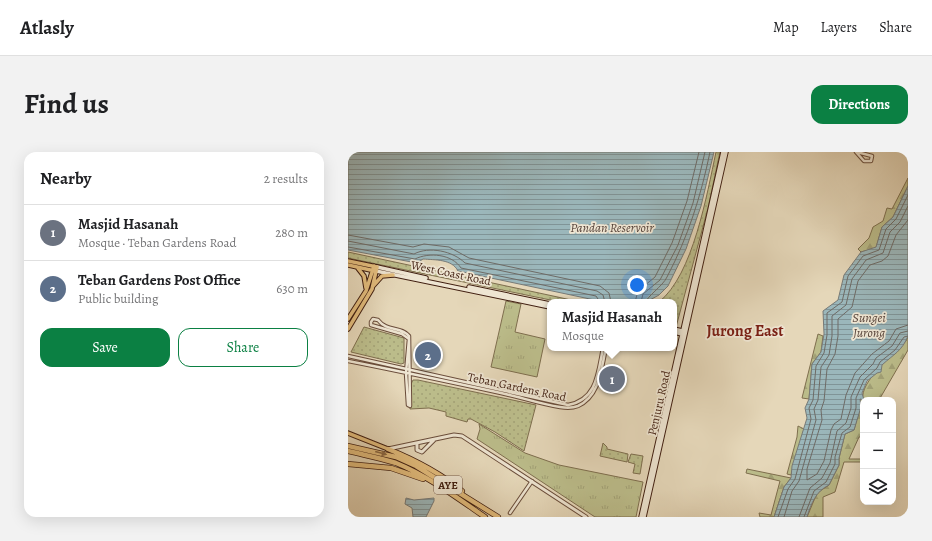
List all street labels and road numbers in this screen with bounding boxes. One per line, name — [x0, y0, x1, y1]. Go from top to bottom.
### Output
street label: West Coast Road — [408, 256, 493, 289]
street label: Teban Gardens Road — [466, 369, 568, 405]
street label: Penjuru Road — [644, 369, 674, 437]
road number: AYE — [434, 476, 462, 494]

